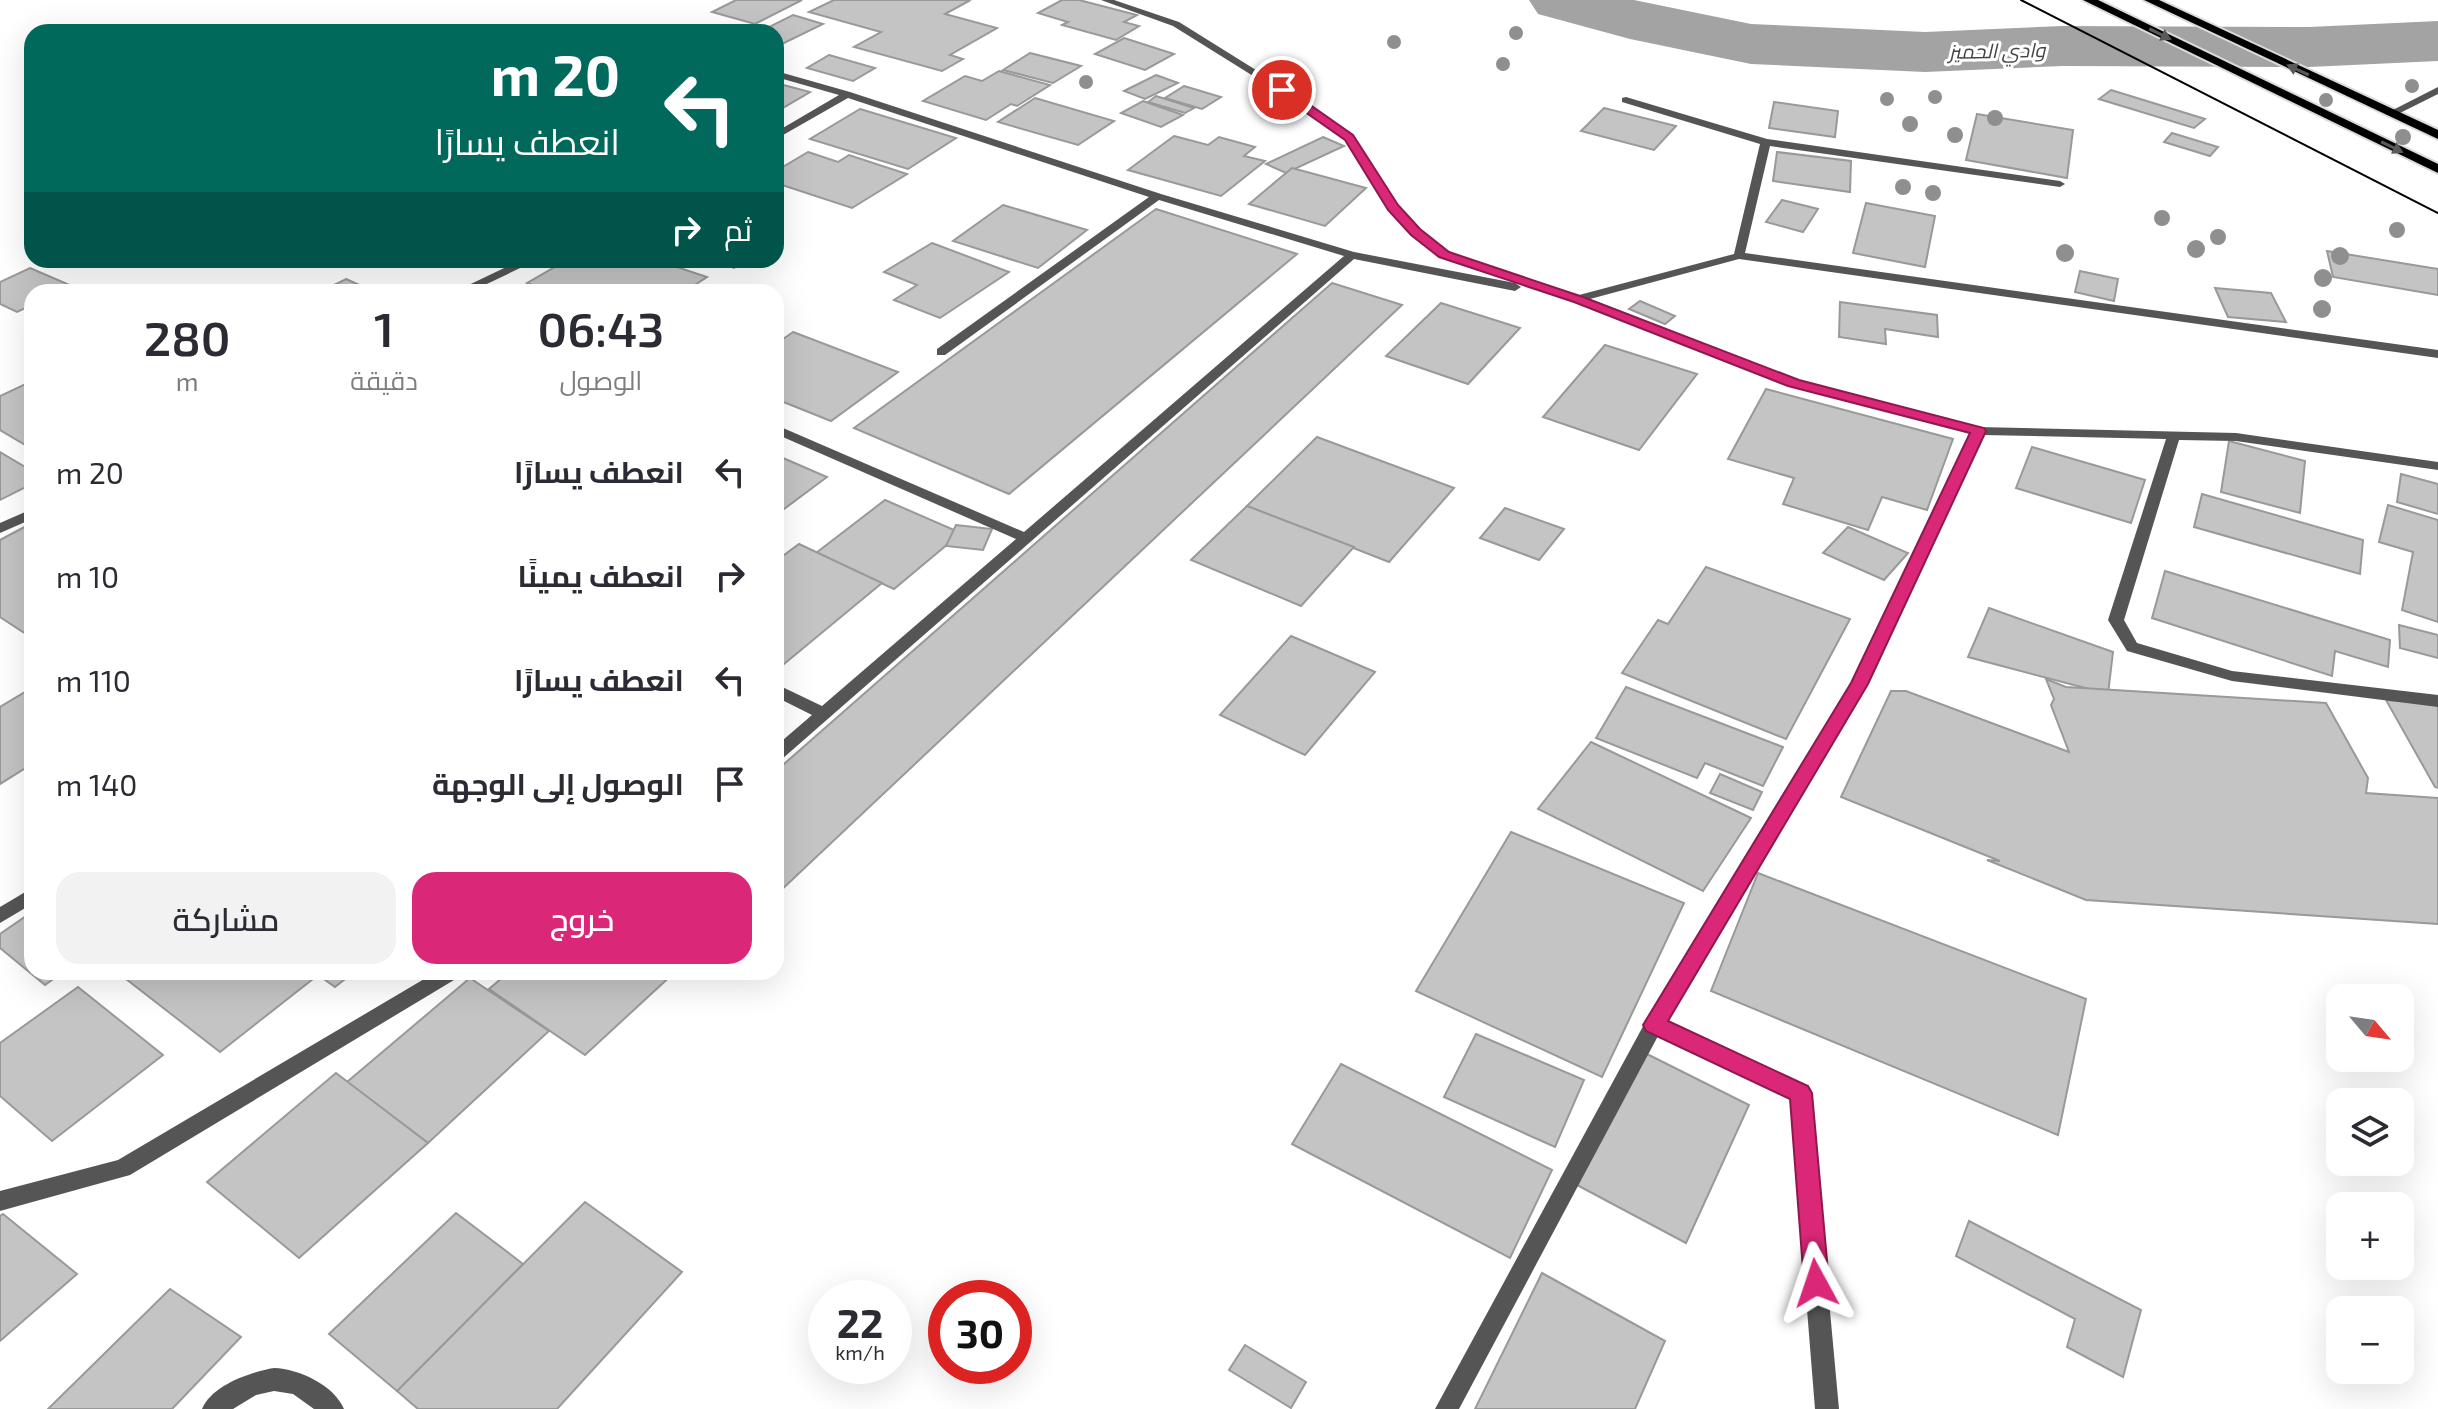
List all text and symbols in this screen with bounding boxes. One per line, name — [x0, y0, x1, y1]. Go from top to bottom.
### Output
one-way arrow — [2148, 27, 2171, 41]
water label: وادي الحميز — [1945, 37, 2047, 68]
text: 20 m — [491, 40, 620, 107]
icon: left — [648, 56, 752, 160]
pin — [1248, 56, 1316, 124]
one-way arrow — [2286, 63, 2309, 77]
icon: arrive — [1260, 68, 1304, 112]
text: انعطف يسارًا — [434, 119, 620, 162]
one-way arrow — [2381, 140, 2404, 153]
icon: right — [664, 208, 708, 252]
text: ثم — [724, 211, 752, 247]
text: 1 — [374, 299, 394, 357]
text: 06:43 — [538, 299, 664, 357]
text: 280 — [144, 308, 231, 366]
text: دقيقة — [350, 364, 418, 395]
text: الوصول — [560, 364, 642, 395]
text: m — [176, 365, 199, 396]
icon: left — [708, 450, 752, 494]
text: انعطف يسارًا — [514, 453, 684, 489]
text: 20 m — [56, 454, 124, 490]
icon: right — [708, 554, 752, 598]
text: انعطف يمينًا — [518, 557, 684, 593]
text: 10 m — [56, 558, 119, 594]
icon: left — [708, 658, 752, 702]
text: انعطف يسارًا — [514, 661, 684, 697]
text: 110 m — [56, 662, 131, 698]
icon: arrive — [708, 762, 752, 806]
text: الوصول إلى الوجهة — [432, 765, 684, 801]
text: 140 m — [56, 766, 137, 802]
button: مشاركة — [56, 872, 396, 964]
button: خروج — [412, 872, 752, 964]
north arrow — [2326, 984, 2414, 1072]
map controls — [2326, 984, 2414, 1384]
button: layers — [2326, 1088, 2414, 1176]
button: + — [2326, 1192, 2414, 1280]
position arrow — [1774, 1241, 1858, 1325]
speed limit sign: 30 — [928, 1280, 1032, 1384]
button: − — [2326, 1296, 2414, 1384]
text: 22 — [837, 1298, 883, 1346]
text: km/h — [835, 1340, 885, 1364]

